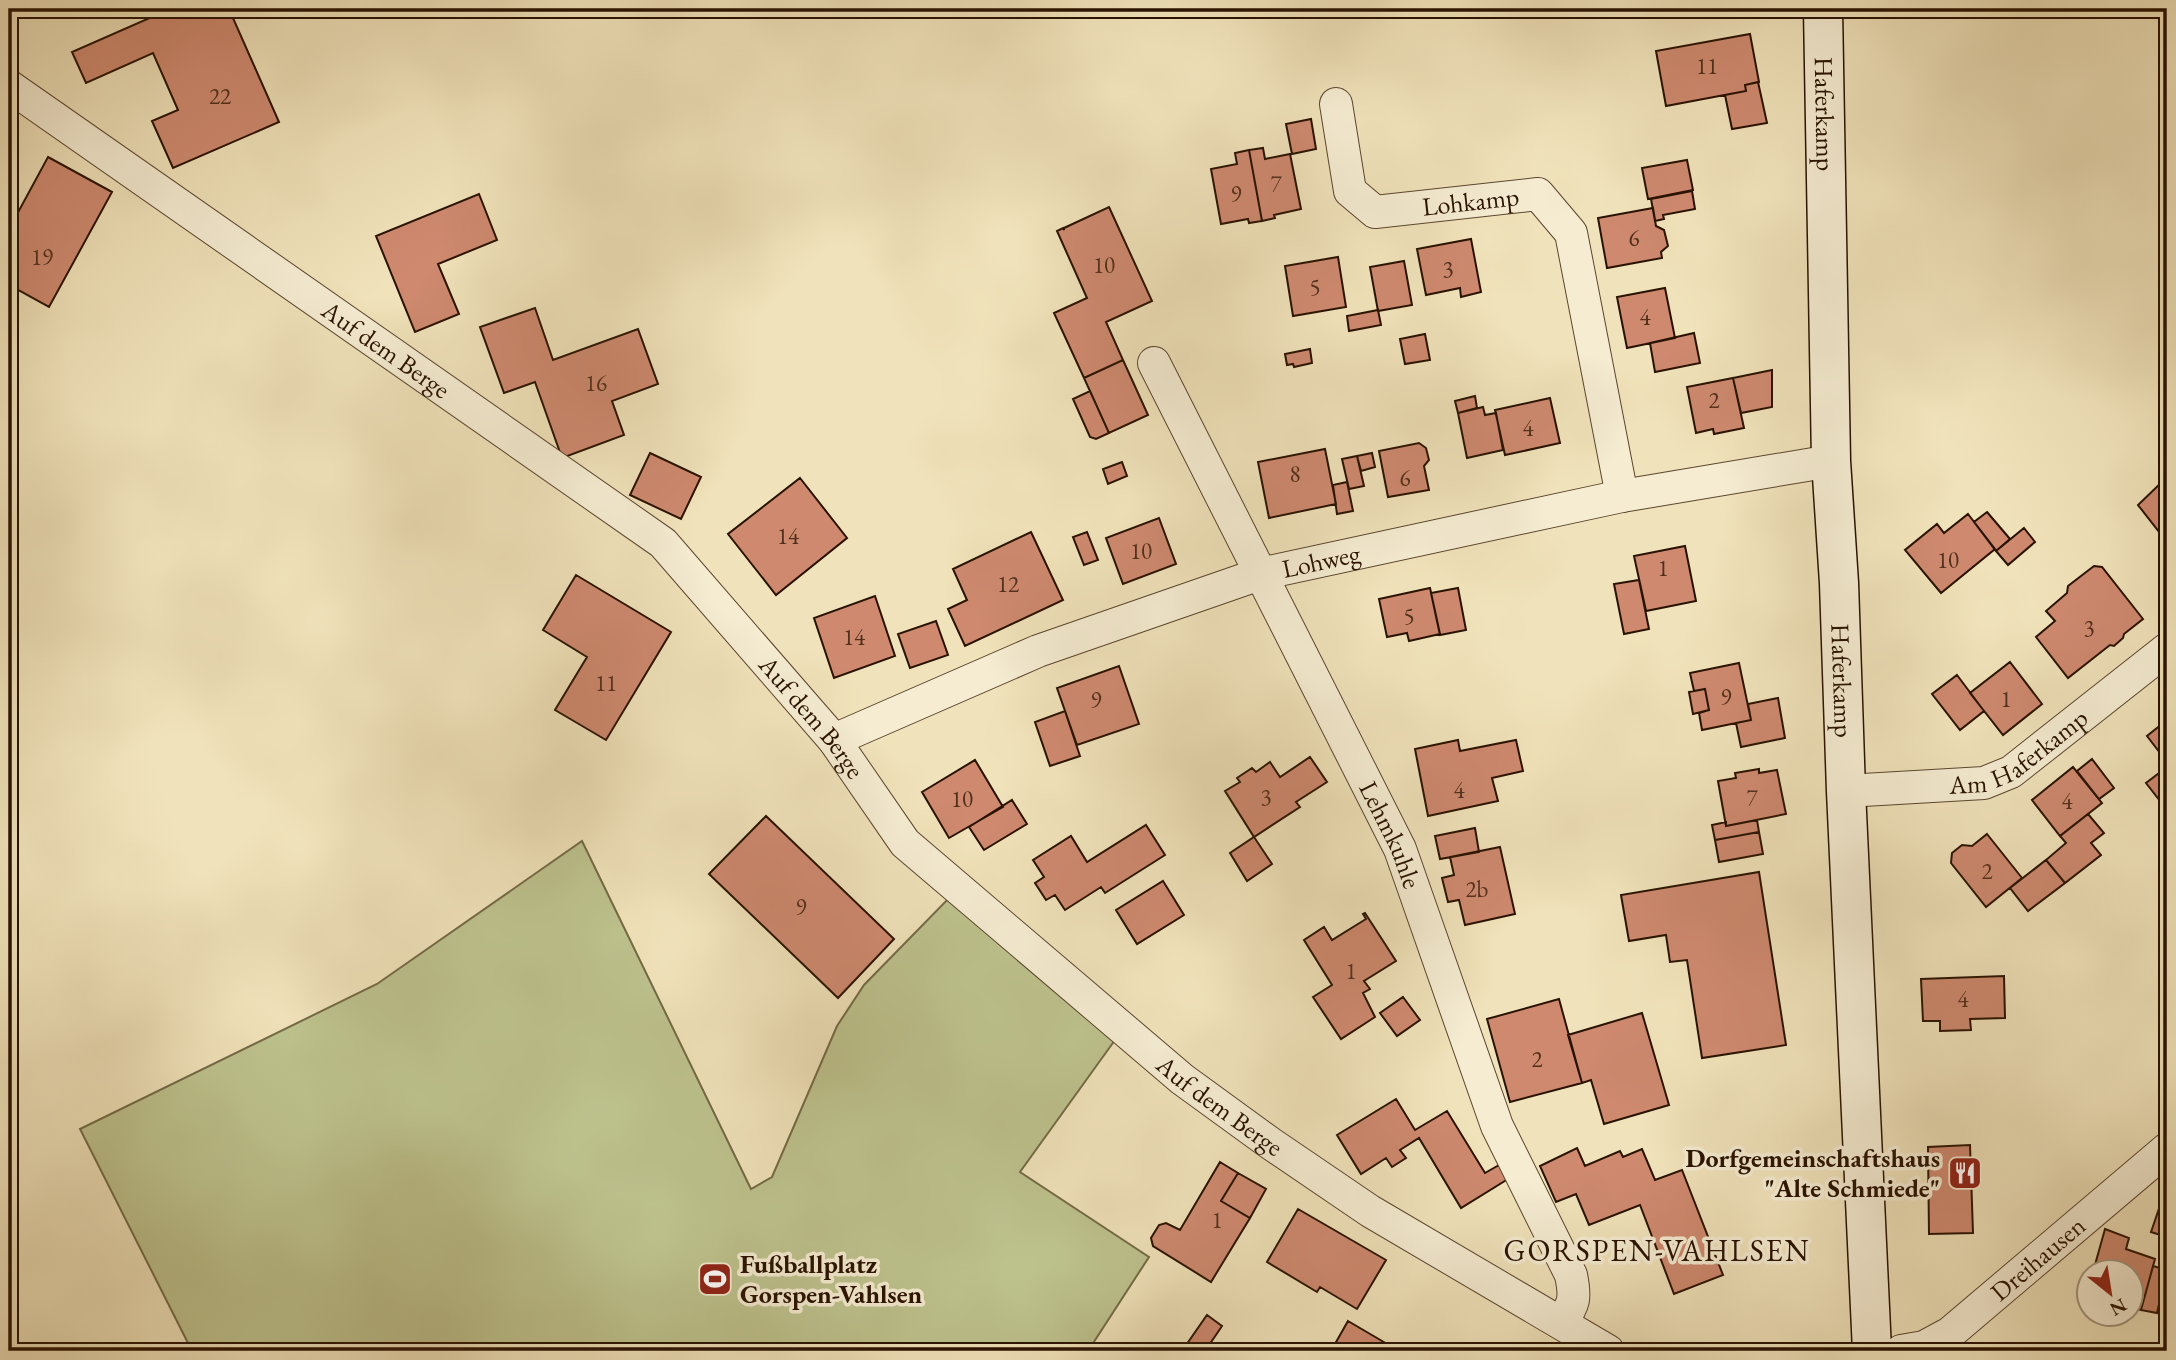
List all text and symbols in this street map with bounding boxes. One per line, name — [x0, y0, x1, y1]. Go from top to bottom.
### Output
house number: 11 — [1696, 51, 1718, 81]
street label: Haferkamp — [1807, 57, 1843, 171]
house number: 22 — [209, 81, 231, 111]
house number: 7 — [1270, 169, 1282, 199]
house number: 9 — [1230, 179, 1242, 209]
street label: Lohkamp — [1420, 179, 1521, 224]
house number: 6 — [1628, 223, 1640, 253]
house number: 19 — [31, 242, 53, 272]
house number: 10 — [1093, 250, 1115, 280]
house number: 3 — [1442, 254, 1454, 284]
house number: 5 — [1309, 272, 1321, 302]
street label: Auf dem Berge — [314, 292, 457, 406]
house number: 4 — [1639, 302, 1651, 332]
house number: 16 — [585, 368, 607, 398]
house number: 2 — [1708, 385, 1720, 415]
house number: 4 — [1522, 413, 1534, 443]
house number: 8 — [1289, 459, 1301, 489]
house number: 6 — [1399, 463, 1411, 493]
house number: 14 — [777, 521, 800, 551]
house number: 10 — [1130, 536, 1152, 566]
street label: Lohweg — [1279, 536, 1364, 586]
house number: 10 — [1937, 545, 1959, 575]
house number: 1 — [1657, 553, 1669, 583]
house number: 12 — [997, 569, 1019, 599]
house number: 5 — [1403, 601, 1415, 631]
house number: 3 — [2083, 613, 2095, 643]
house number: 14 — [843, 622, 866, 652]
street label: Haferkamp — [1823, 623, 1861, 738]
street label: Auf dem Berge — [751, 648, 872, 785]
house number: 11 — [595, 668, 617, 698]
house number: 9 — [1720, 682, 1732, 712]
house number: 1 — [2000, 684, 2012, 714]
house number: 9 — [1090, 685, 1102, 715]
street label: Am Haferkamp — [1947, 701, 2095, 802]
street label: Lehmkuhle — [1351, 775, 1429, 893]
house number: 4 — [1453, 775, 1465, 805]
house number: 3 — [1260, 782, 1272, 812]
house number: 7 — [1746, 783, 1758, 813]
house number: 10 — [951, 784, 973, 814]
house number: 4 — [2061, 786, 2073, 816]
house number: 2 — [1981, 856, 1993, 886]
house number: 2b — [1466, 874, 1489, 904]
house number: 9 — [795, 892, 807, 922]
house number: 1 — [1345, 956, 1357, 986]
house number: 4 — [1957, 984, 1969, 1014]
house number: 2 — [1531, 1044, 1543, 1074]
street label: Auf dem Berge — [1149, 1047, 1290, 1164]
place label: Dorfgemeinschaftshaus "Alte Schmiede" — [1686, 1141, 1940, 1205]
restaurant icon: Dorfgemeinschaftshaus "Alte Schmiede" — [1946, 1154, 1984, 1192]
house number: 1 — [1211, 1205, 1223, 1235]
street label: Dreihausen — [1983, 1208, 2093, 1309]
district label: GORSPEN-VAHLSEN — [1504, 1231, 1810, 1270]
place label: Fußballplatz Gorspen-Vahlsen — [740, 1247, 923, 1311]
north arrow — [2074, 1258, 2144, 1328]
sports icon: Fußballplatz Gorspen-Vahlsen — [696, 1260, 734, 1298]
text: N — [2105, 1293, 2131, 1322]

